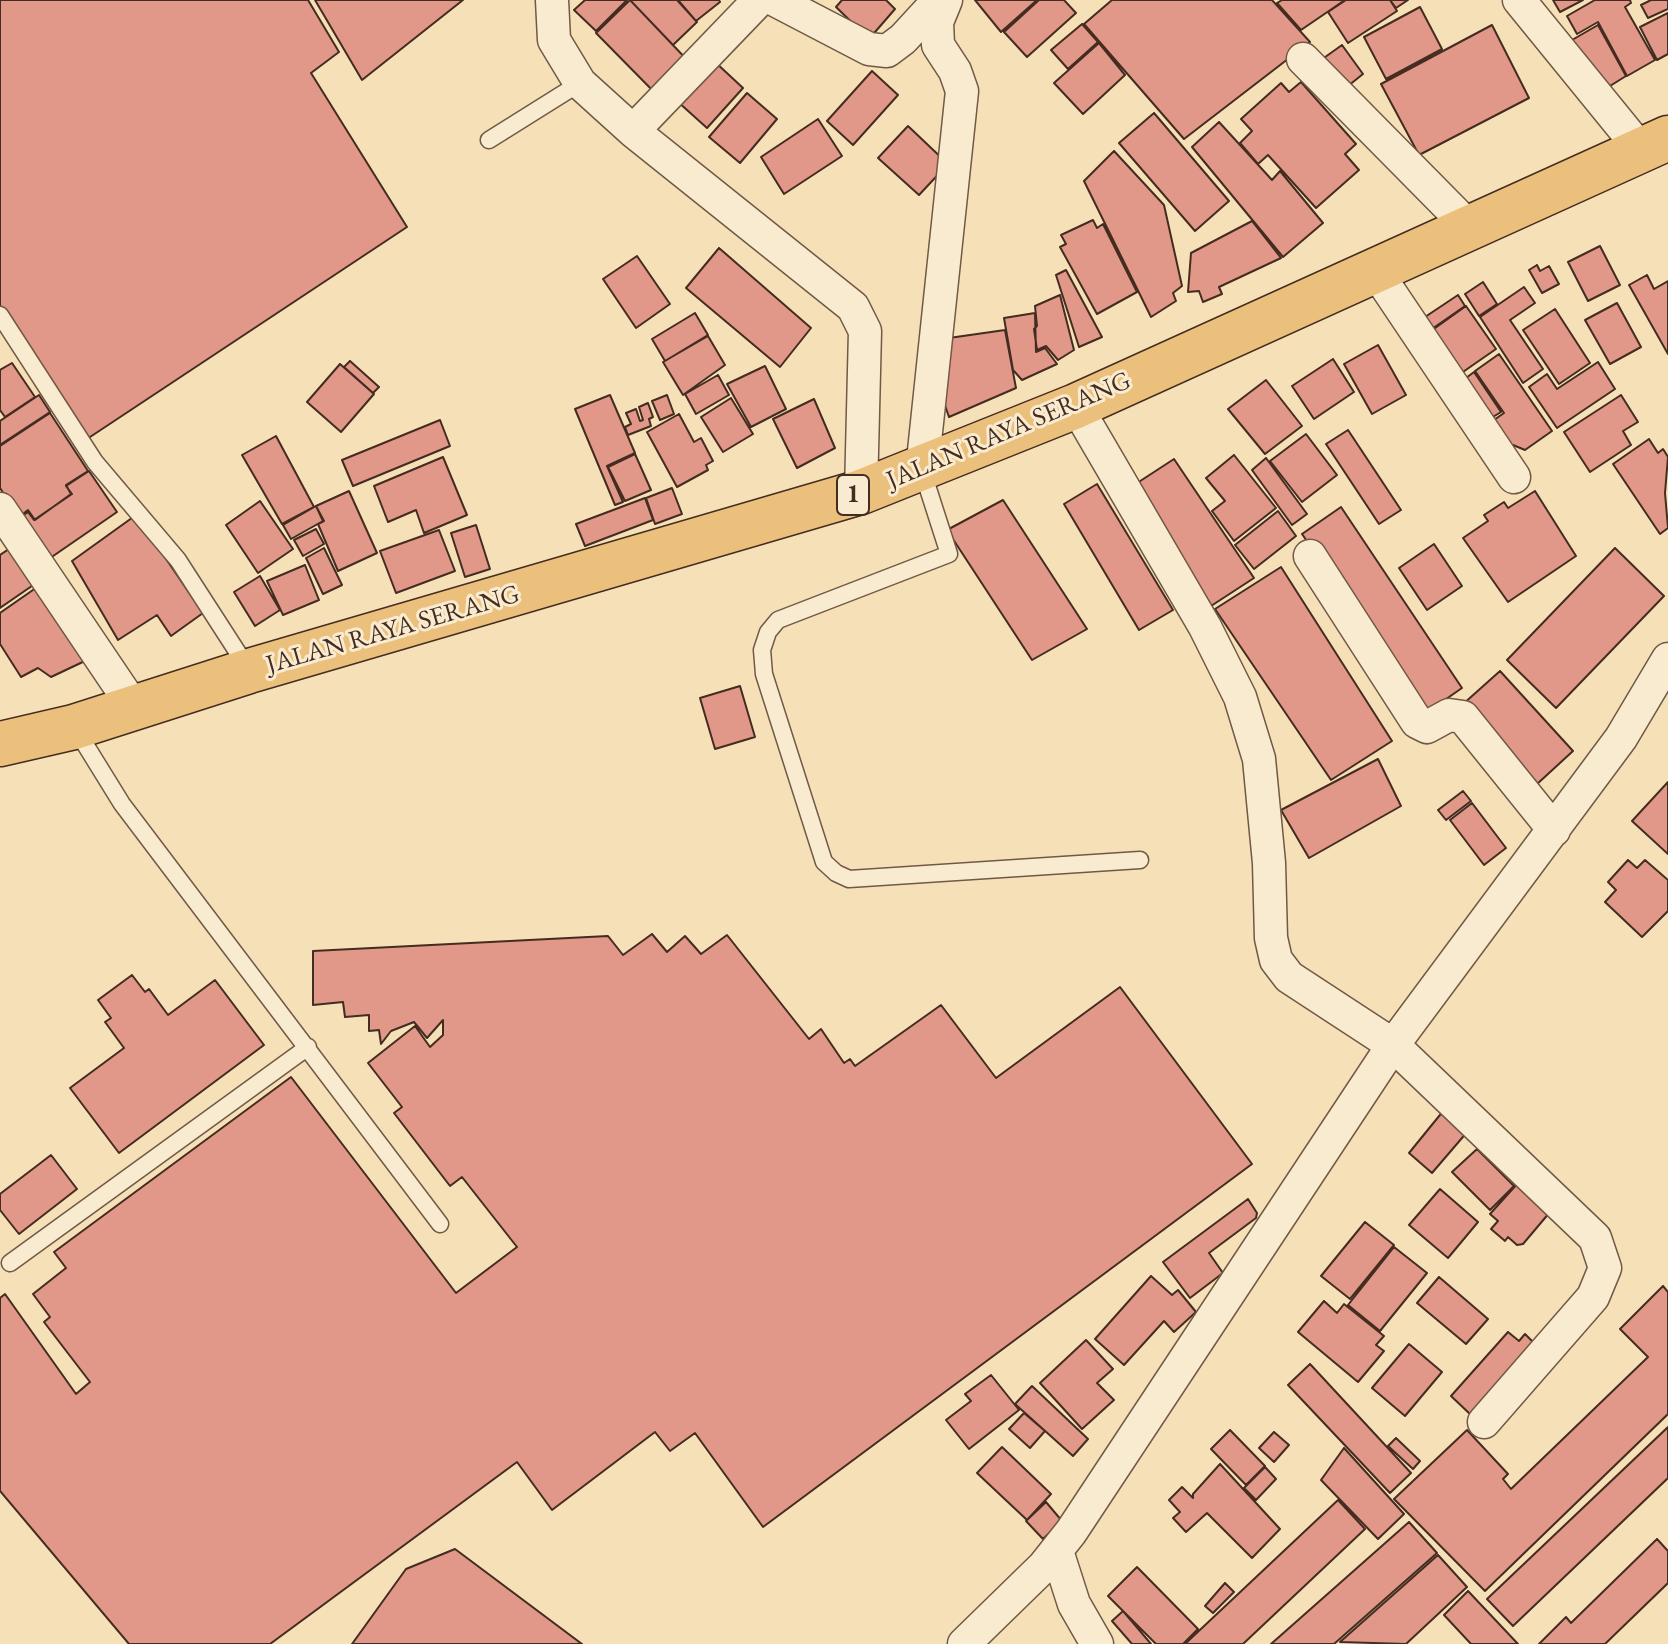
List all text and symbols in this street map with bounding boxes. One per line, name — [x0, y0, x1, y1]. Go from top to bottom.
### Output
street label: JALAN RAYA SERANG — [882, 365, 1136, 497]
road number: 1 — [837, 475, 869, 515]
street label: JALAN RAYA SERANG — [263, 579, 523, 681]

